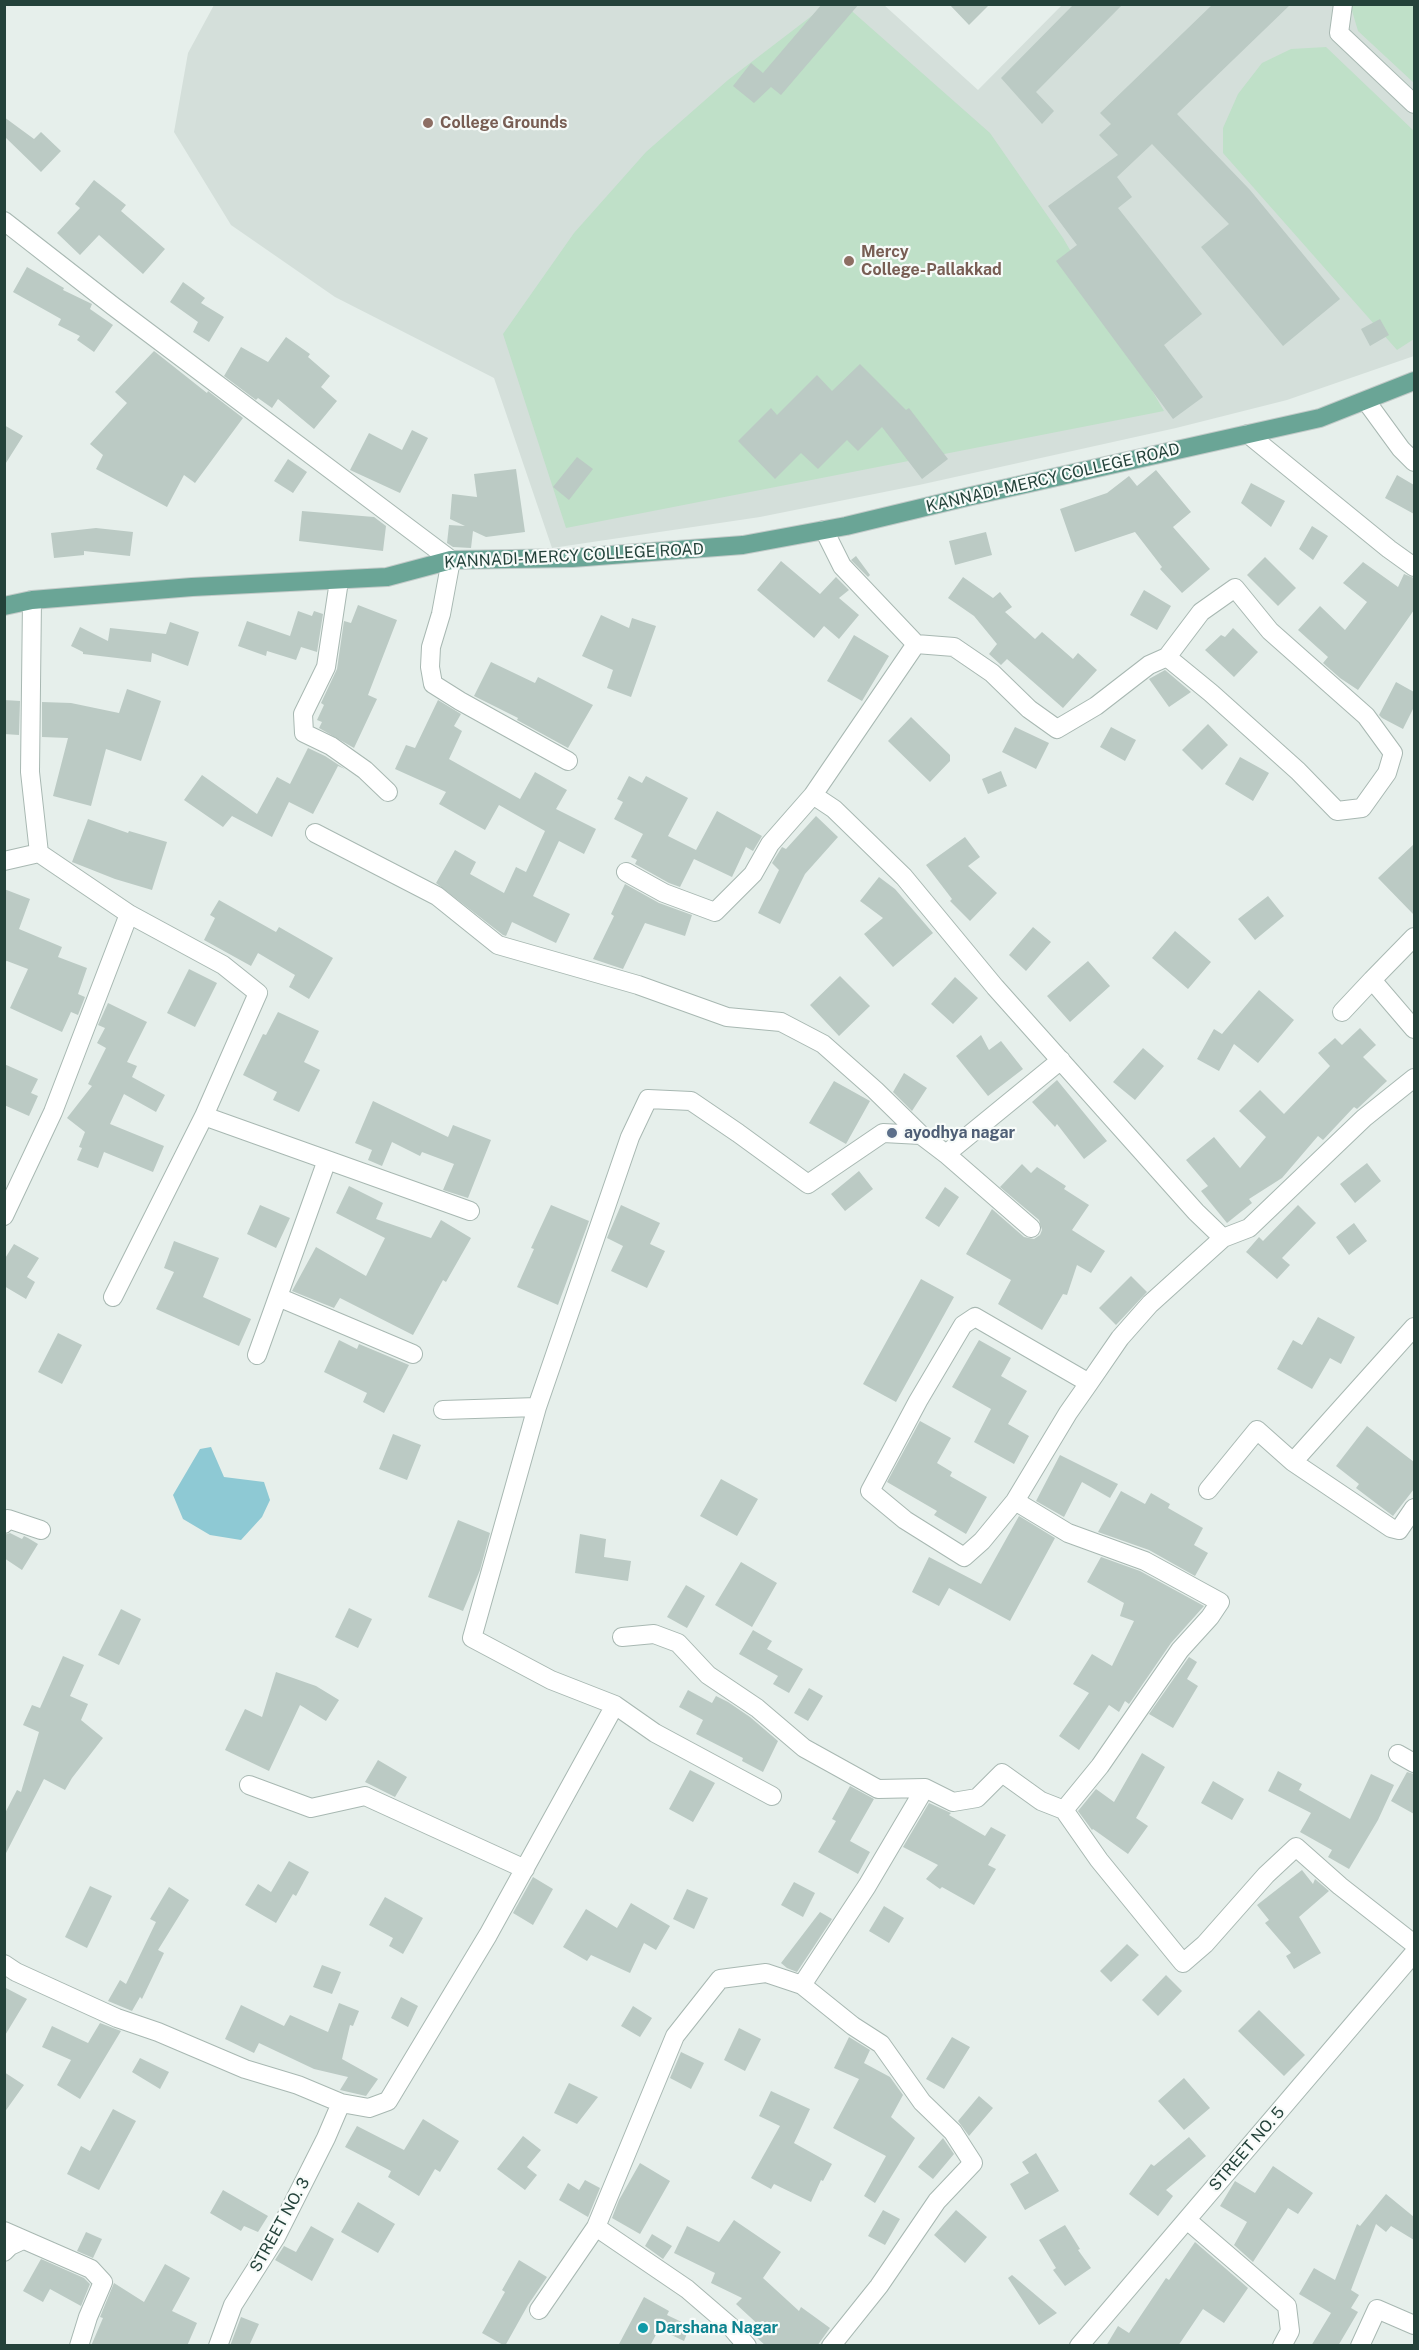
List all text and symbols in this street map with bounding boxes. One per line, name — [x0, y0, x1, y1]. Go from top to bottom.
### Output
place label: College Grounds — [440, 113, 567, 133]
marker: College Grounds — [421, 116, 435, 130]
place label: Mercy College-Pallakkad — [861, 242, 1002, 280]
marker: Mercy College-Pallakkad — [842, 254, 856, 268]
street label: KANNADI-MERCY COLLEGE ROAD — [924, 439, 1182, 517]
street label: KANNADI-MERCY COLLEGE ROAD — [444, 540, 704, 572]
place label: ayodhya nagar — [904, 1123, 1015, 1143]
marker: ayodhya nagar — [885, 1126, 899, 1140]
street label: STREET NO. 5 — [1205, 2103, 1289, 2195]
street label: STREET NO. 3 — [246, 2174, 314, 2276]
place label: Darshana Nagar — [655, 2318, 778, 2338]
marker: Darshana Nagar — [636, 2321, 650, 2335]

